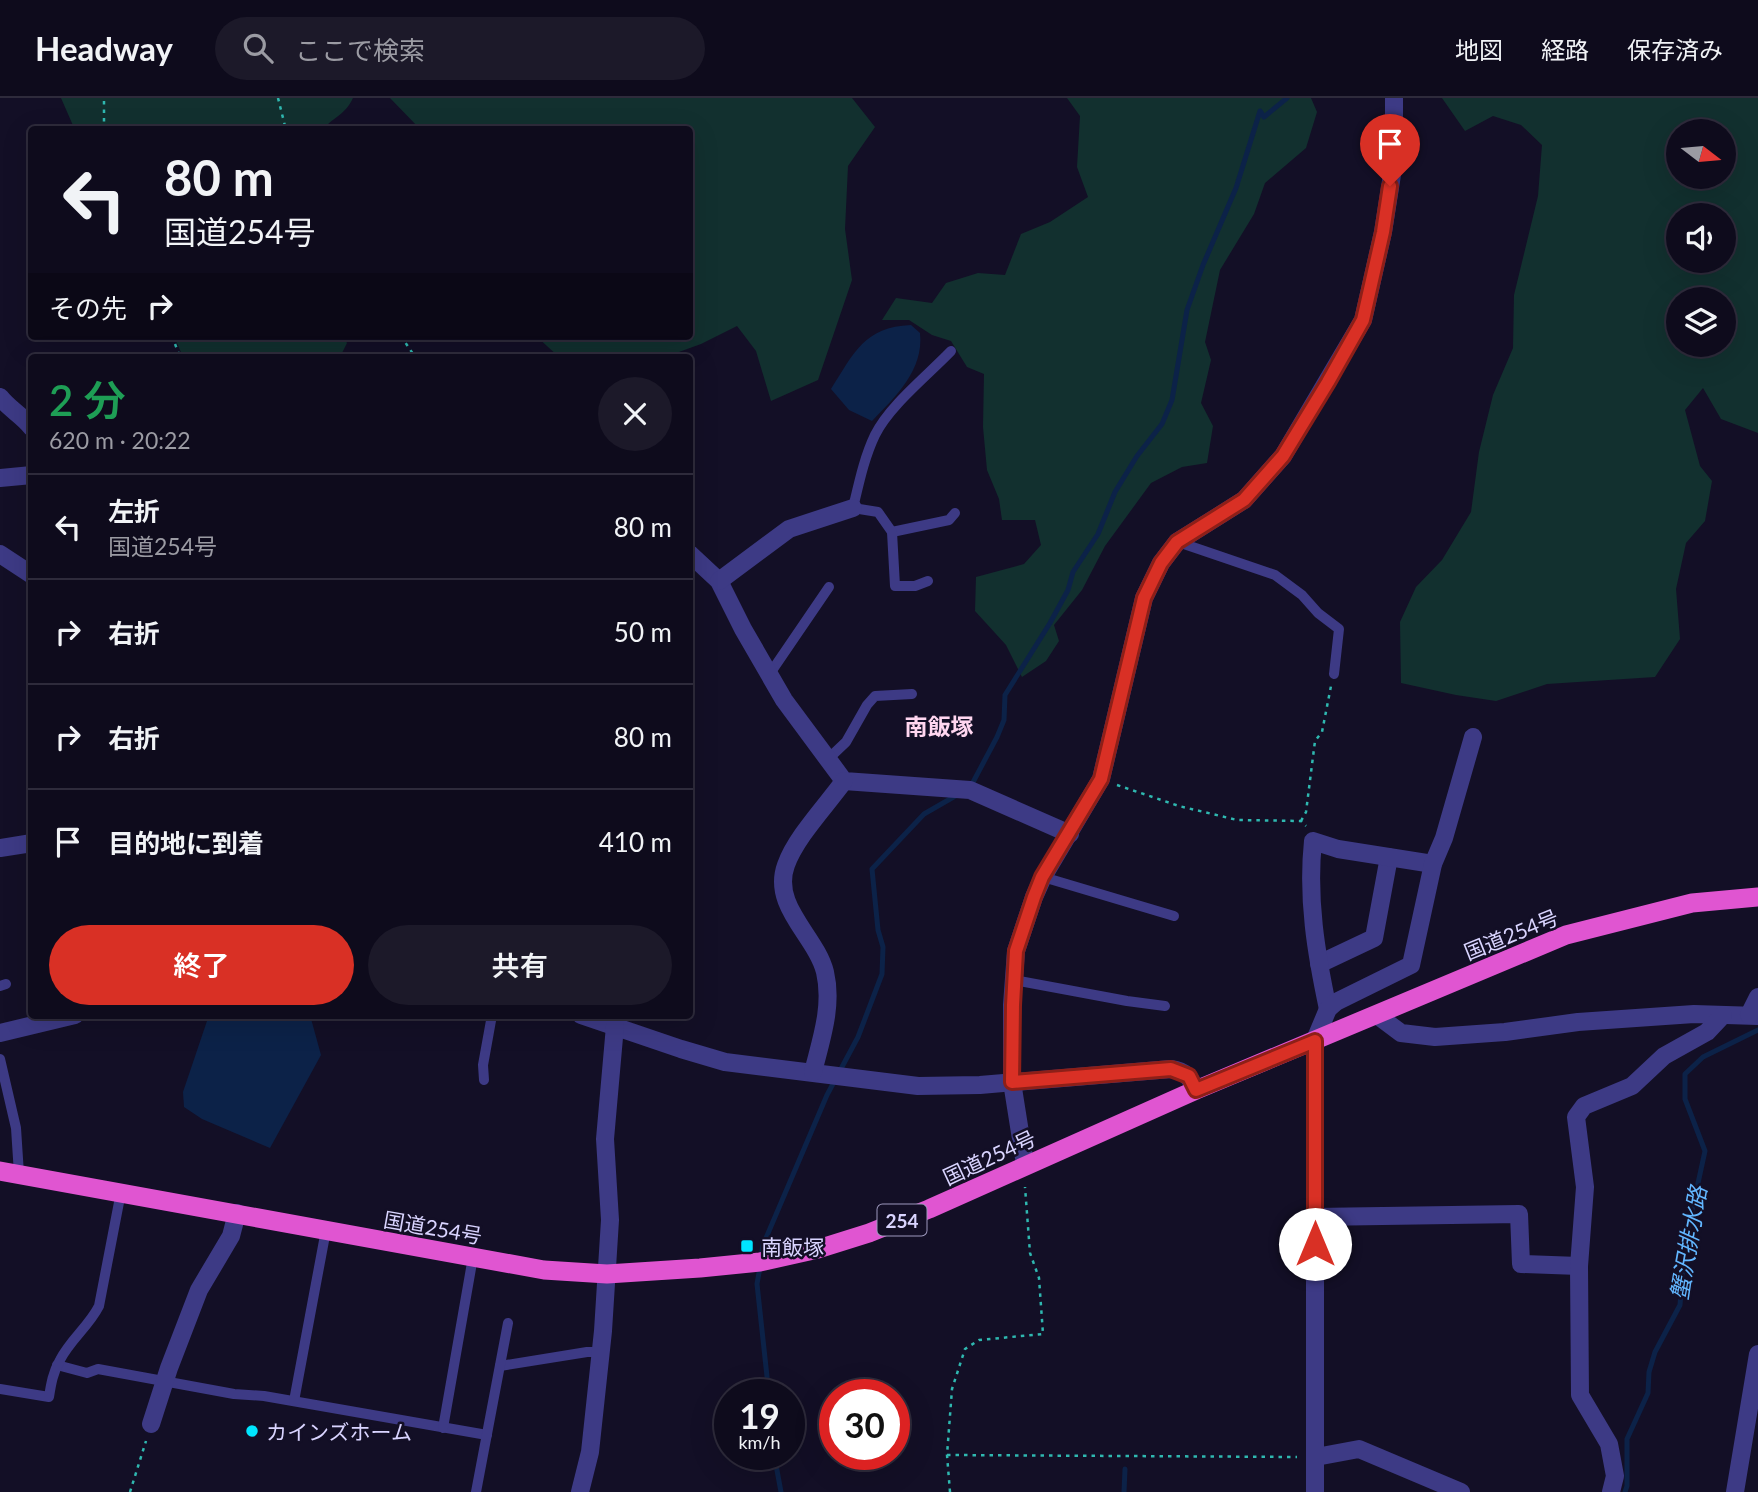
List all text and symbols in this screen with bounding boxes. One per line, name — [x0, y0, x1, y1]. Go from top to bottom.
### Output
search box — [215, 17, 705, 80]
text: Headway — [35, 28, 173, 68]
icon: search — [239, 29, 277, 67]
text: ここで検索 — [295, 34, 425, 66]
text: 地図 — [1455, 35, 1503, 64]
text: 経路 — [1541, 35, 1589, 64]
text: 保存済み — [1627, 35, 1723, 64]
pin — [1360, 114, 1420, 186]
north arrow — [1666, 119, 1736, 189]
map controls — [1666, 119, 1736, 357]
icon: arrive — [1371, 125, 1409, 163]
text: 80 m — [164, 148, 274, 206]
icon: left — [49, 154, 140, 245]
button: sound — [1666, 203, 1736, 273]
text: 国道254号 — [164, 212, 316, 251]
icon: right — [141, 287, 179, 325]
button: layers — [1666, 287, 1736, 357]
text: その先 — [49, 292, 127, 324]
text: 2 分 — [49, 375, 126, 425]
button: close — [598, 377, 672, 451]
text: 620 m · 20:22 — [49, 426, 191, 454]
text: 左折 — [108, 495, 160, 527]
icon: left — [49, 508, 87, 546]
text: 80 m — [614, 511, 672, 543]
text: 国道254号 — [108, 532, 217, 560]
icon: right — [49, 613, 87, 651]
text: 50 m — [614, 616, 672, 648]
text: 右折 — [108, 617, 160, 649]
district label: 南飯塚 — [905, 712, 974, 740]
icon: right — [49, 718, 87, 756]
text: 80 m — [614, 721, 672, 753]
text: 右折 — [108, 722, 160, 754]
icon: arrive — [49, 823, 87, 861]
text: 410 m — [599, 826, 672, 858]
text: 目的地に到着 — [108, 827, 264, 859]
street label: 国道254号 — [1460, 904, 1562, 964]
button: 終了 — [49, 925, 354, 1005]
button: 共有 — [368, 925, 672, 1005]
street label: 国道254号 — [939, 1125, 1039, 1189]
water label: 蟹沢排水路 — [1664, 1182, 1712, 1302]
road number: 254 — [878, 1204, 926, 1236]
street label: 国道254号 — [382, 1206, 484, 1248]
position arrow — [1278, 1207, 1352, 1281]
place label: 南飯塚 — [761, 1234, 824, 1259]
marker: 南飯塚 — [739, 1238, 755, 1254]
speed limit sign: 30 — [819, 1379, 910, 1470]
text: 19 — [739, 1394, 780, 1436]
place label: カインズホーム — [266, 1419, 412, 1444]
marker: カインズホーム — [244, 1423, 260, 1439]
text: km/h — [738, 1431, 781, 1453]

